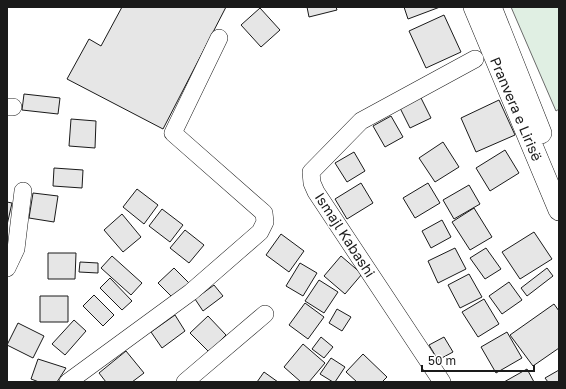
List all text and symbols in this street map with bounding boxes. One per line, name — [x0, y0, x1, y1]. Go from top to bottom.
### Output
street label: Pranvera e Lirisë — [487, 54, 546, 163]
street label: Ismajl Kabashi — [312, 189, 379, 280]
scale bar — [422, 347, 534, 373]
text: 50 m — [428, 353, 456, 368]

